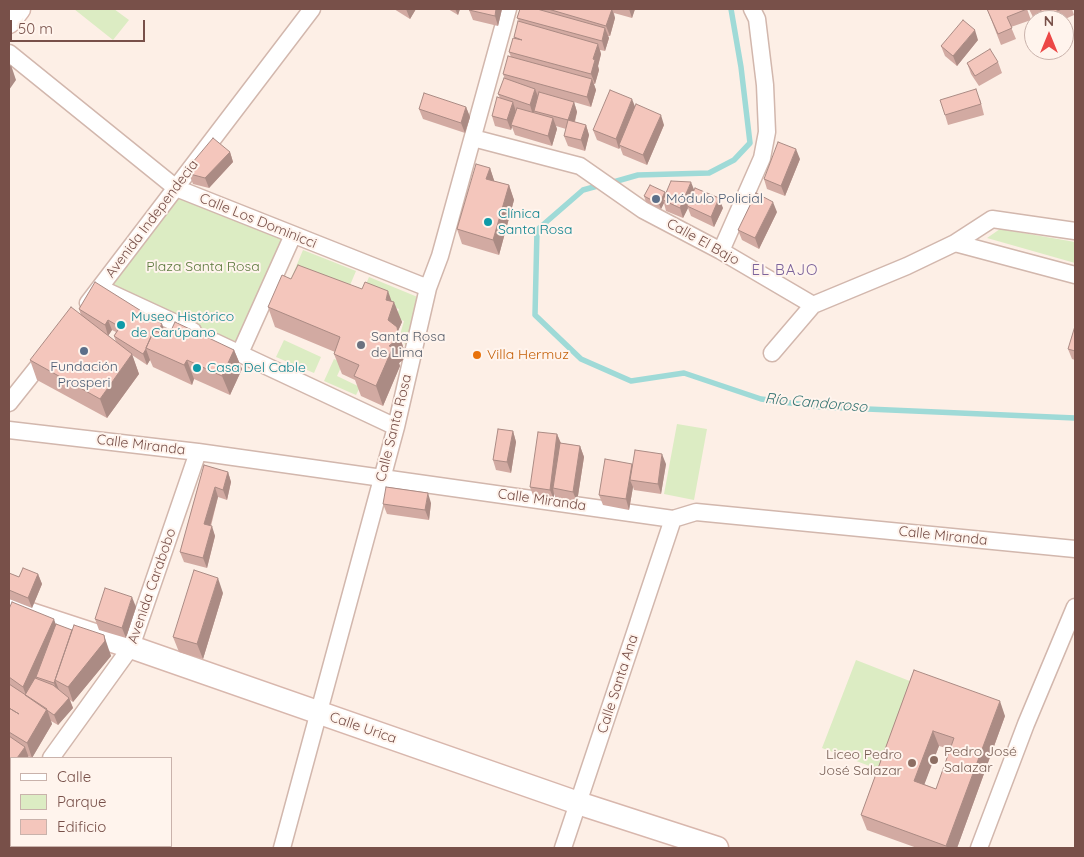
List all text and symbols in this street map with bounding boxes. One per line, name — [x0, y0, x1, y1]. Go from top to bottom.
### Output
scale bar — [12, 10, 148, 42]
north arrow — [1024, 10, 1074, 60]
text: N — [1044, 12, 1054, 30]
text: 50 m — [18, 19, 53, 38]
street label: Avenida Independecia — [102, 157, 202, 281]
street label: Calle Los Dominicci — [197, 190, 319, 252]
place label: Módulo Policial — [666, 191, 763, 207]
marker: Módulo Policial — [650, 193, 662, 205]
place label: Clínica Santa Rosa — [498, 206, 572, 238]
street label: Calle El Bajo — [664, 215, 742, 269]
marker: Clínica Santa Rosa — [482, 216, 494, 228]
park label: Plaza Santa Rosa — [146, 259, 260, 275]
district label: EL BAJO — [751, 261, 819, 279]
place label: Museo Histórico de Carúpano — [131, 309, 234, 342]
marker: Museo Histórico de Carúpano — [115, 319, 127, 331]
place label: Santa Rosa de Lima — [371, 329, 445, 362]
marker: Santa Rosa de Lima — [355, 339, 367, 351]
marker: Fundación Prosperi — [78, 345, 90, 357]
place label: Villa Hermuz — [487, 347, 569, 363]
marker: Villa Hermuz — [471, 349, 483, 361]
place label: Fundación Prosperi — [50, 359, 118, 392]
place label: Casa Del Cable — [207, 360, 306, 376]
marker: Casa Del Cable — [191, 362, 203, 374]
street label: Calle Santa Rosa — [373, 373, 415, 483]
water label: Río Candoroso — [764, 390, 868, 416]
street label: Calle Miranda — [96, 431, 186, 459]
street label: Calle Miranda — [497, 485, 587, 515]
street label: Calle Miranda — [898, 523, 988, 549]
street label: Avenida Carabobo — [124, 526, 180, 646]
street label: Calle Santa Ana — [594, 633, 642, 735]
street label: Calle Urica — [327, 709, 399, 747]
place label: Pedro José Salazar — [944, 744, 1017, 776]
place label: Liceo Pedro José Salazar — [819, 747, 902, 780]
marker: Pedro José Salazar — [928, 754, 940, 766]
legend — [10, 757, 172, 847]
marker: Liceo Pedro José Salazar — [906, 757, 918, 769]
text: Calle — [57, 767, 91, 786]
text: Parque — [57, 792, 107, 811]
text: Edificio — [57, 817, 106, 836]

